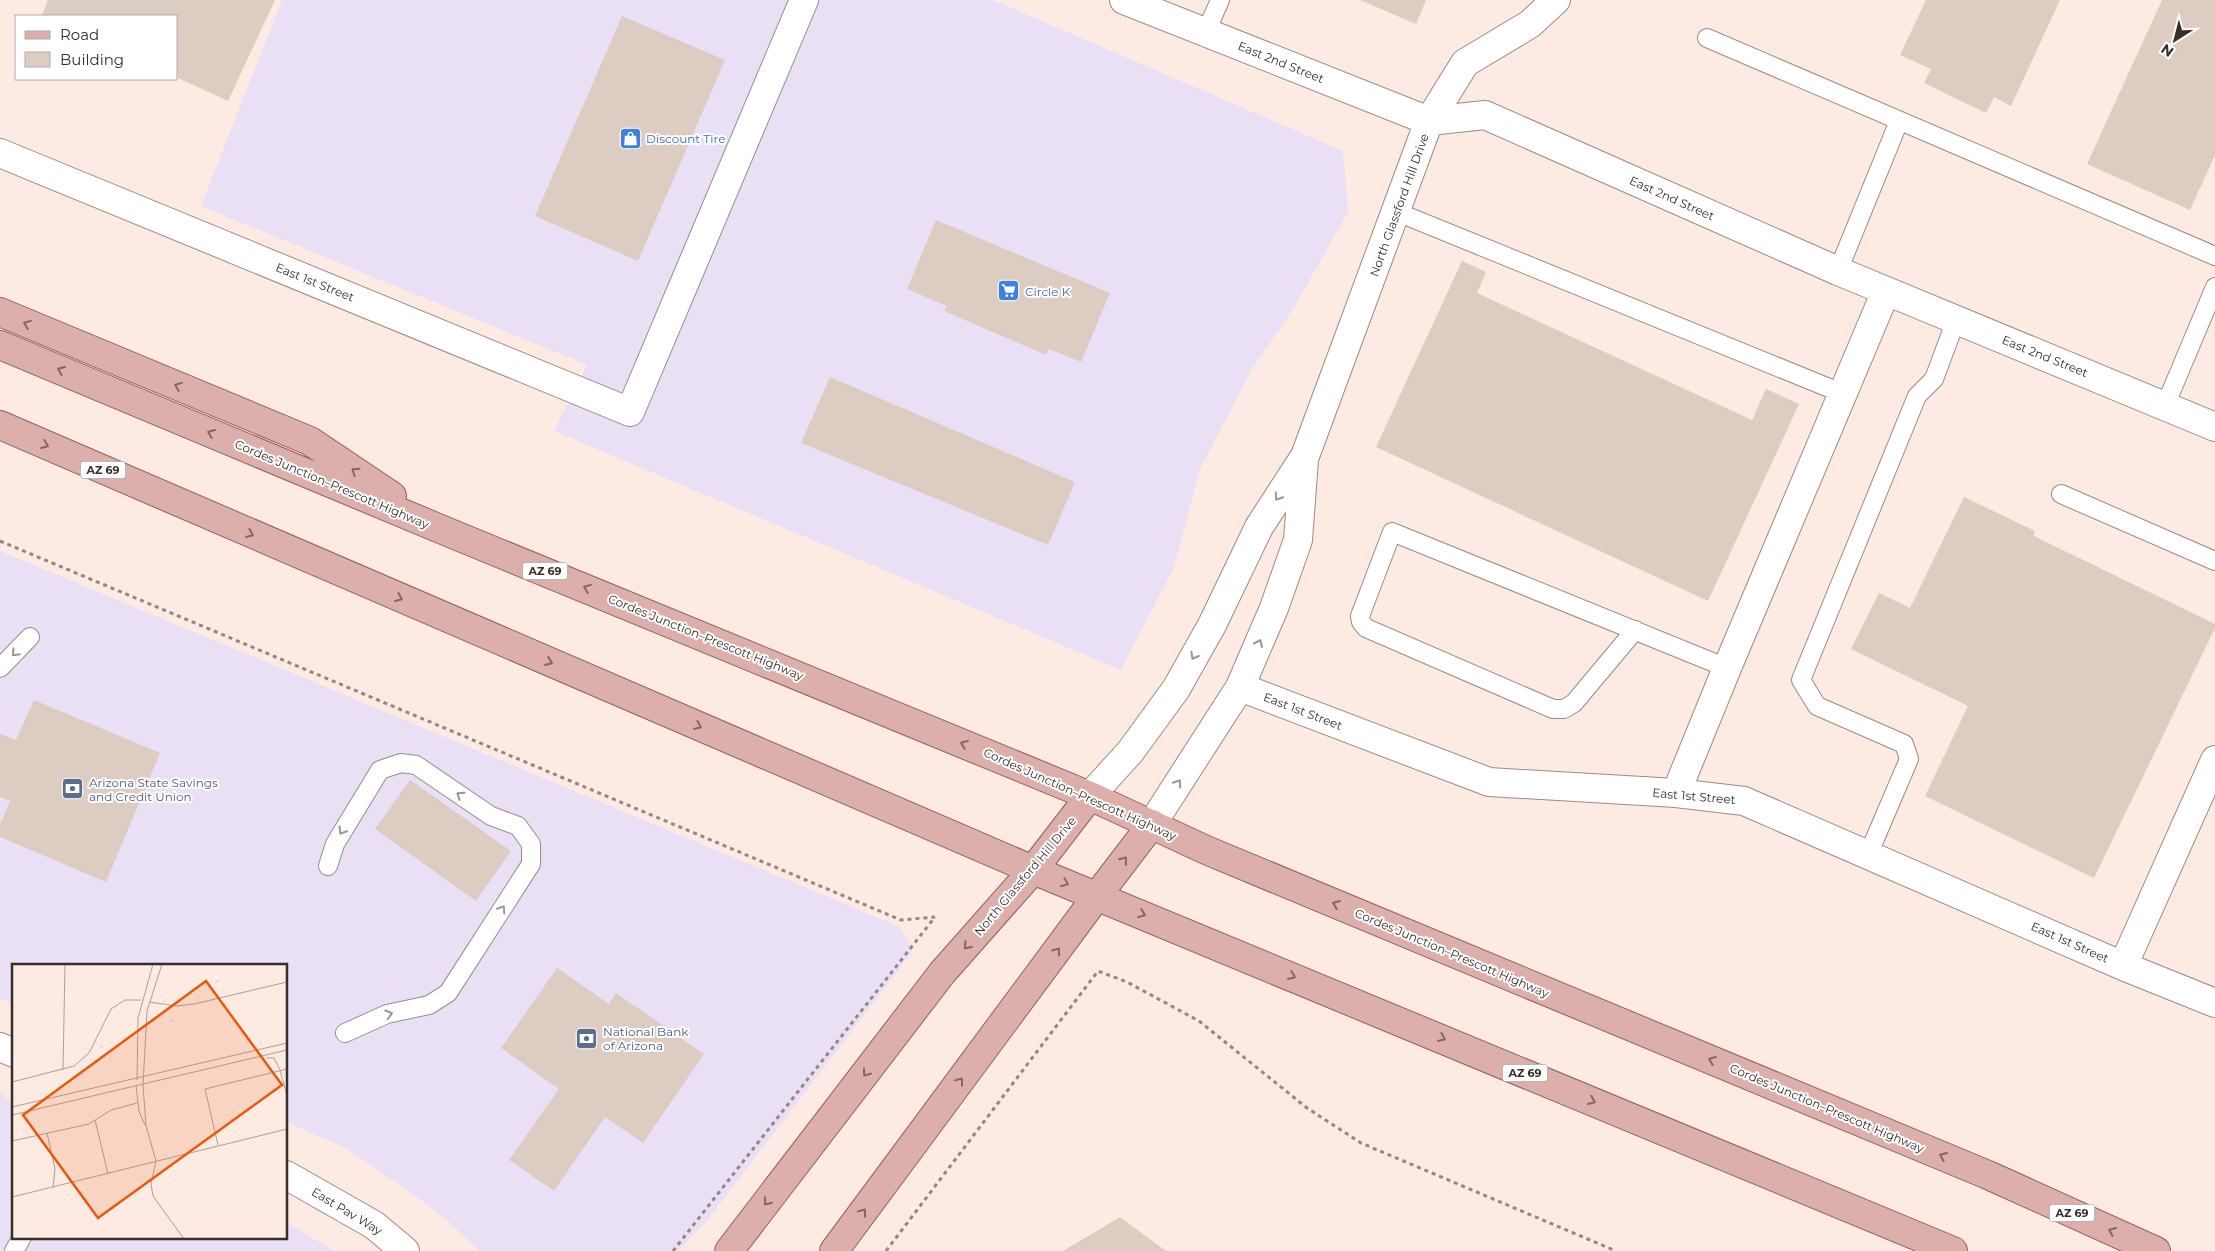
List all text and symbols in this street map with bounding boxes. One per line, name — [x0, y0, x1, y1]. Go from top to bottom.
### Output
legend — [15, 15, 178, 80]
north arrow — [2150, 15, 2200, 65]
text: Road — [60, 25, 99, 44]
street label: East 2nd Street — [1236, 38, 1326, 86]
text: N — [2157, 40, 2177, 61]
text: Building — [60, 50, 124, 69]
shop icon: Discount Tire — [618, 126, 642, 150]
place label: Discount Tire — [646, 131, 725, 146]
street label: North Glassford Hill Drive — [1366, 131, 1432, 279]
street label: East 2nd Street — [1627, 173, 1717, 223]
street label: East 1st Street — [274, 259, 357, 305]
supermarket icon: Circle K — [997, 279, 1021, 303]
place label: Circle K — [1025, 284, 1071, 299]
one-way arrow — [23, 319, 32, 330]
street label: East 2nd Street — [2000, 332, 2090, 380]
one-way arrow — [57, 366, 66, 376]
one-way arrow — [174, 381, 182, 391]
one-way arrow — [207, 429, 216, 439]
street label: Cordes Junction–Prescott Highway — [233, 436, 432, 532]
one-way arrow — [40, 438, 49, 449]
road number: AZ 69 — [80, 462, 126, 478]
one-way arrow — [351, 468, 361, 477]
one-way arrow — [1275, 491, 1284, 501]
one-way arrow — [245, 528, 254, 539]
road number: AZ 69 — [522, 562, 568, 580]
one-way arrow — [584, 584, 592, 594]
street label: Cordes Junction–Prescott Highway — [606, 591, 806, 683]
one-way arrow — [394, 592, 403, 603]
one-way arrow — [1253, 639, 1264, 648]
one-way arrow — [12, 647, 21, 656]
one-way arrow — [1191, 651, 1201, 660]
one-way arrow — [544, 656, 553, 666]
street label: East 1st Street — [1261, 689, 1345, 733]
one-way arrow — [693, 719, 702, 730]
one-way arrow — [960, 739, 969, 750]
street label: Cordes Junction–Prescott Highway — [981, 745, 1179, 844]
place label: Arizona State Savings and Credit Union — [89, 775, 218, 804]
bank icon: Arizona State Savings and Credit Union — [61, 777, 85, 801]
one-way arrow — [1172, 780, 1182, 789]
street label: East 1st Street — [1652, 785, 1736, 807]
one-way arrow — [456, 792, 466, 801]
street label: North Glassford Hill Drive — [971, 813, 1079, 939]
one-way arrow — [339, 826, 349, 835]
one-way arrow — [1119, 857, 1127, 866]
one-way arrow — [1060, 876, 1069, 887]
one-way arrow — [1332, 900, 1340, 910]
street label: Cordes Junction–Prescott Highway — [1353, 905, 1552, 1001]
one-way arrow — [495, 906, 505, 915]
one-way arrow — [1137, 908, 1146, 918]
street label: East 1st Street — [2029, 918, 2111, 966]
one-way arrow — [964, 940, 973, 949]
one-way arrow — [1051, 947, 1060, 957]
inset map — [12, 964, 288, 1238]
one-way arrow — [1287, 970, 1296, 980]
one-way arrow — [384, 1010, 393, 1020]
place label: National Bank of Arizona — [603, 1024, 689, 1053]
bank icon: National Bank of Arizona — [575, 1026, 599, 1050]
one-way arrow — [1437, 1032, 1446, 1043]
one-way arrow — [1708, 1056, 1717, 1067]
street label: Cordes Junction–Prescott Highway — [1728, 1060, 1927, 1156]
road number: AZ 69 — [1502, 1064, 1548, 1082]
one-way arrow — [864, 1067, 872, 1076]
one-way arrow — [954, 1077, 963, 1087]
one-way arrow — [1587, 1094, 1596, 1105]
one-way arrow — [1939, 1152, 1948, 1162]
street label: East Pav Way — [309, 1184, 386, 1238]
one-way arrow — [765, 1196, 773, 1205]
road number: AZ 69 — [2050, 1204, 2094, 1222]
one-way arrow — [857, 1208, 866, 1218]
one-way arrow — [2108, 1226, 2117, 1237]

